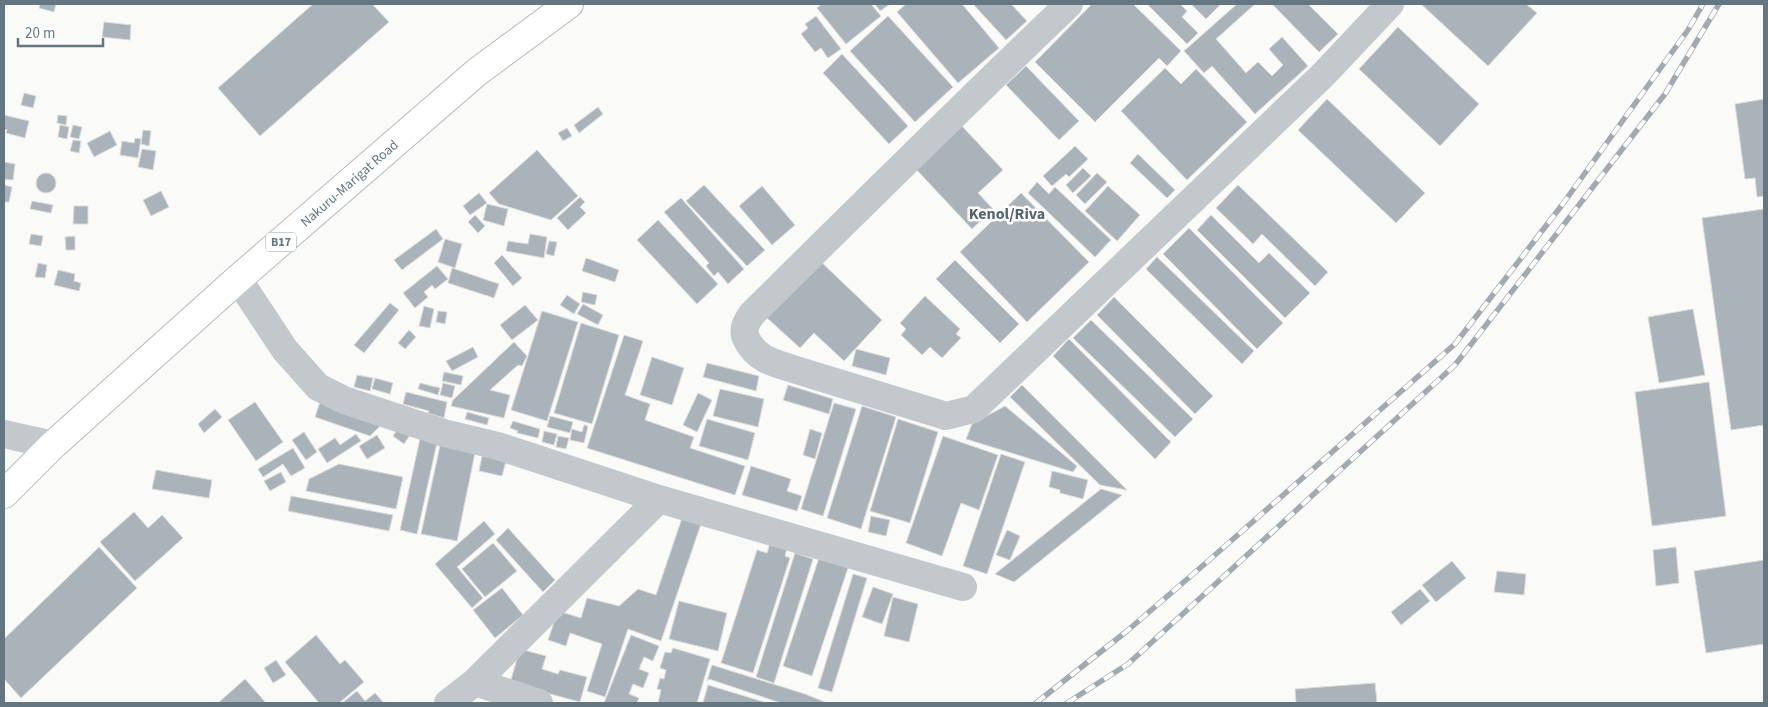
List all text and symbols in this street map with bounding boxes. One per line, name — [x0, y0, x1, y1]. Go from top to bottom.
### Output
scale bar — [18, 15, 102, 47]
text: 20 m — [25, 23, 55, 44]
street label: Nakuru-Marigat Road — [296, 135, 403, 232]
district label: Kenol/Riva — [969, 203, 1045, 225]
road number: B17 — [266, 232, 296, 252]

